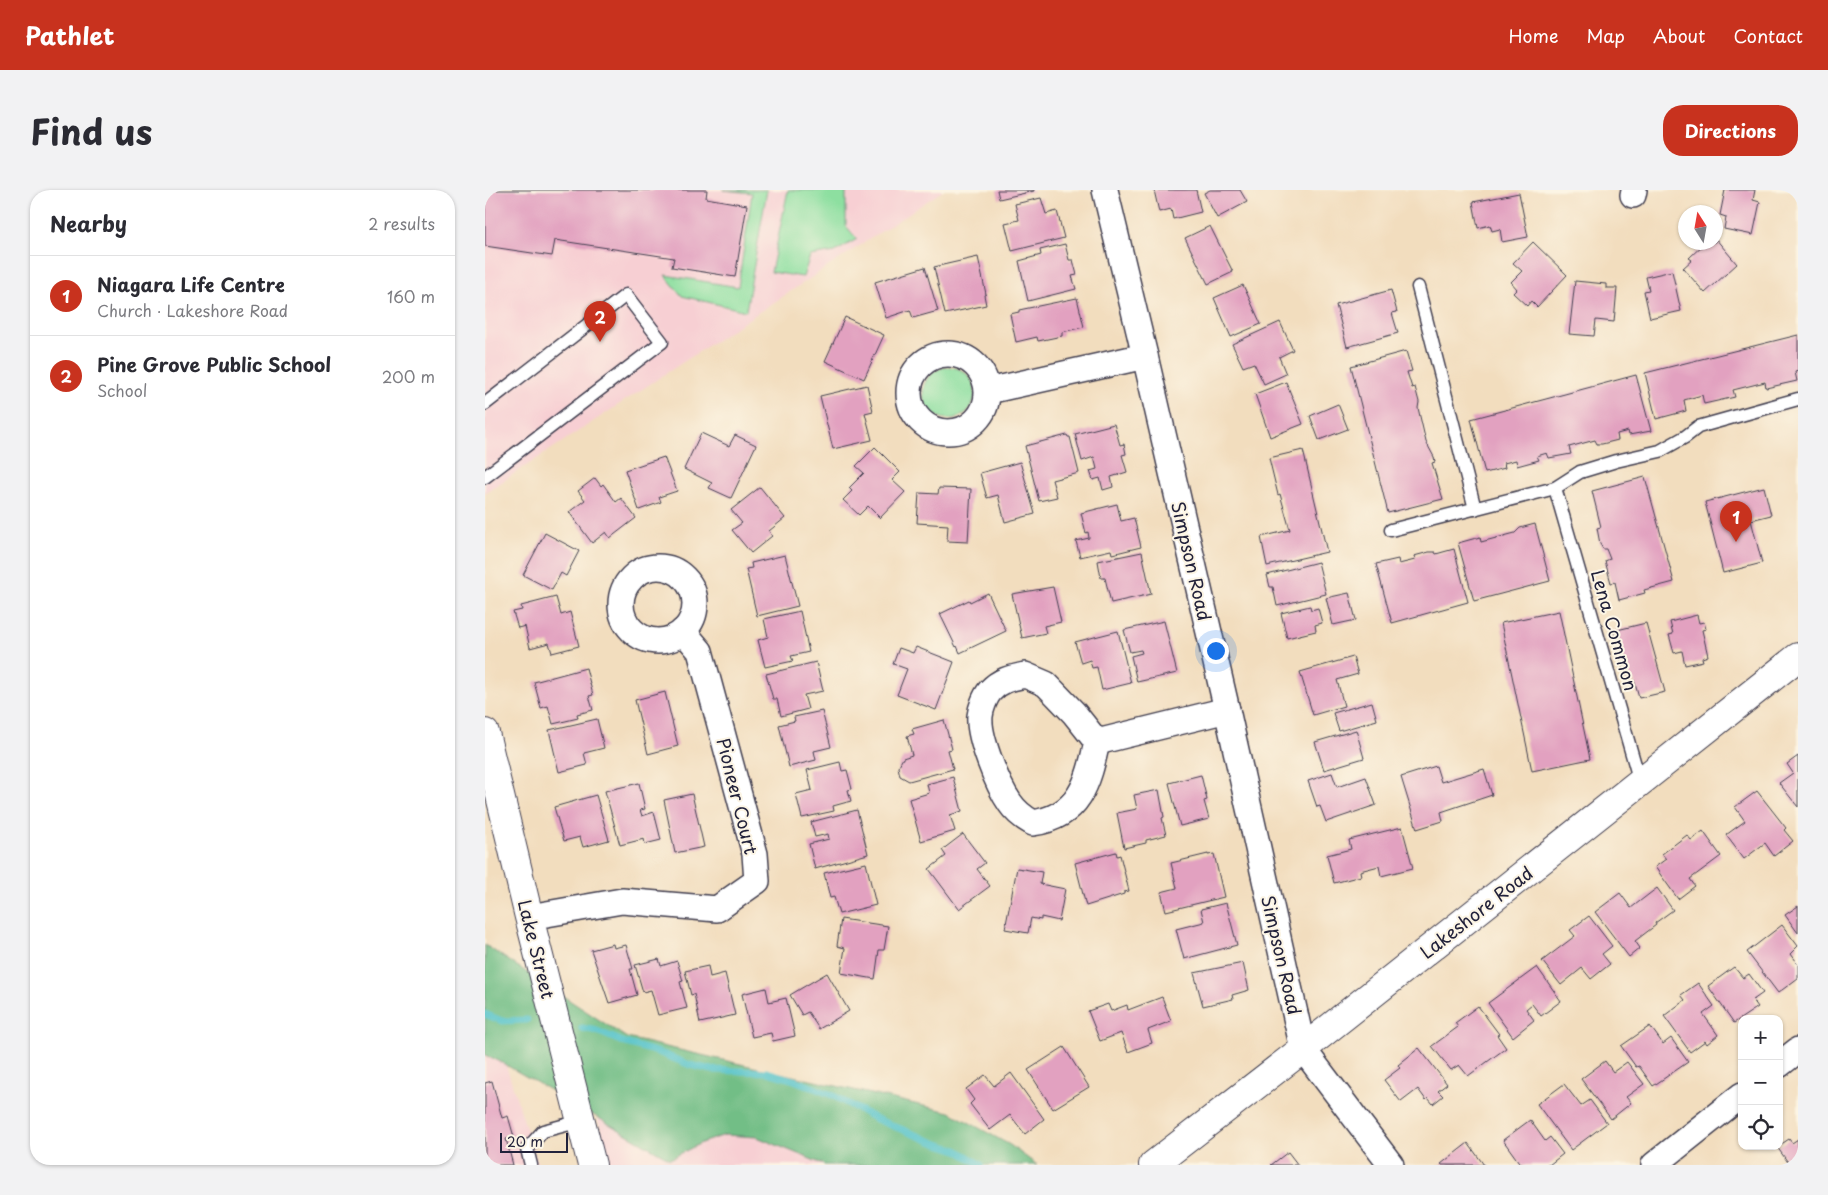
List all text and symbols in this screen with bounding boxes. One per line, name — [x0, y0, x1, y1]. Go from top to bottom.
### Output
text: Pathlet — [25, 17, 115, 53]
text: Home — [1508, 22, 1558, 49]
text: Map — [1586, 22, 1625, 49]
text: About — [1653, 22, 1705, 49]
text: Contact — [1733, 22, 1803, 49]
text: Find us — [30, 104, 152, 157]
button: Directions — [1663, 105, 1798, 156]
north arrow — [1678, 205, 1723, 250]
text: Nearby — [50, 207, 127, 239]
text: 2 results — [368, 211, 435, 235]
text: Niagara Life Centre — [97, 270, 285, 298]
text: 1 — [62, 284, 70, 308]
text: 160 m — [387, 284, 435, 308]
text: Church · Lakeshore Road — [97, 298, 288, 322]
pin: 2 — [584, 301, 616, 342]
text: Pine Grove Public School — [97, 350, 331, 378]
text: 2 — [60, 364, 72, 388]
text: 200 m — [382, 364, 435, 388]
text: School — [97, 378, 147, 402]
street label: Simpson Road — [1165, 499, 1219, 623]
pin: 1 — [1720, 501, 1752, 542]
street label: Lena Common — [1585, 566, 1645, 694]
your location — [1203, 638, 1229, 664]
street label: Pioneer Court — [710, 735, 766, 857]
street label: Lakeshore Road — [1414, 859, 1538, 965]
street label: Simpson Road — [1255, 893, 1309, 1017]
street label: Lake Street — [512, 897, 562, 1001]
map controls — [1738, 1015, 1783, 1150]
button: + — [1738, 1015, 1783, 1060]
button: − — [1738, 1060, 1783, 1105]
button: locate — [1738, 1105, 1783, 1150]
scale bar — [500, 1130, 567, 1153]
text: 20 m — [507, 1131, 543, 1152]

